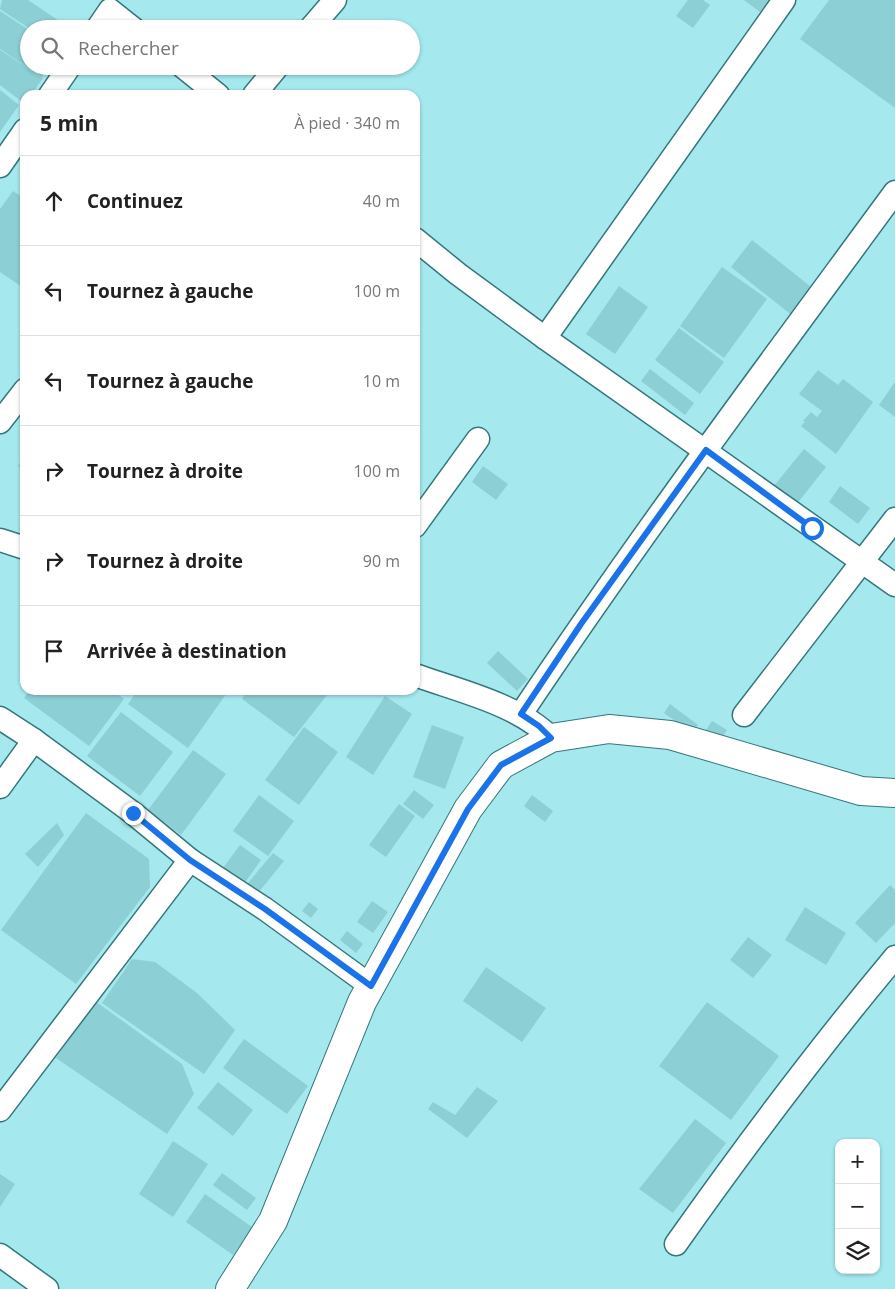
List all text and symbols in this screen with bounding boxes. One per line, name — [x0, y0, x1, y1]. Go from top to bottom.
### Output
search box — [20, 20, 420, 75]
icon: search — [38, 34, 66, 62]
text: Rechercher — [78, 35, 179, 61]
text: 5 min — [40, 109, 98, 137]
text: À pied · 340 m — [294, 112, 400, 134]
icon: ahead — [40, 187, 68, 215]
text: Continuez — [87, 188, 183, 214]
text: 40 m — [363, 190, 400, 212]
icon: left — [40, 277, 68, 305]
text: Tournez à gauche — [87, 278, 253, 304]
text: 100 m — [354, 280, 400, 302]
icon: left — [40, 367, 68, 395]
text: Tournez à gauche — [87, 368, 253, 394]
text: 10 m — [363, 370, 400, 392]
icon: right — [40, 457, 68, 485]
text: Tournez à droite — [87, 458, 243, 484]
text: 100 m — [354, 460, 400, 482]
route start — [801, 517, 824, 540]
icon: right — [40, 547, 68, 575]
text: Tournez à droite — [87, 548, 243, 574]
text: 90 m — [363, 550, 400, 572]
icon: arrive — [40, 637, 68, 665]
text: Arrivée à destination — [87, 638, 287, 664]
route end — [122, 802, 145, 825]
map controls — [835, 1139, 880, 1274]
button: + — [835, 1139, 880, 1184]
button: − — [835, 1184, 880, 1229]
button: layers — [835, 1229, 880, 1274]

